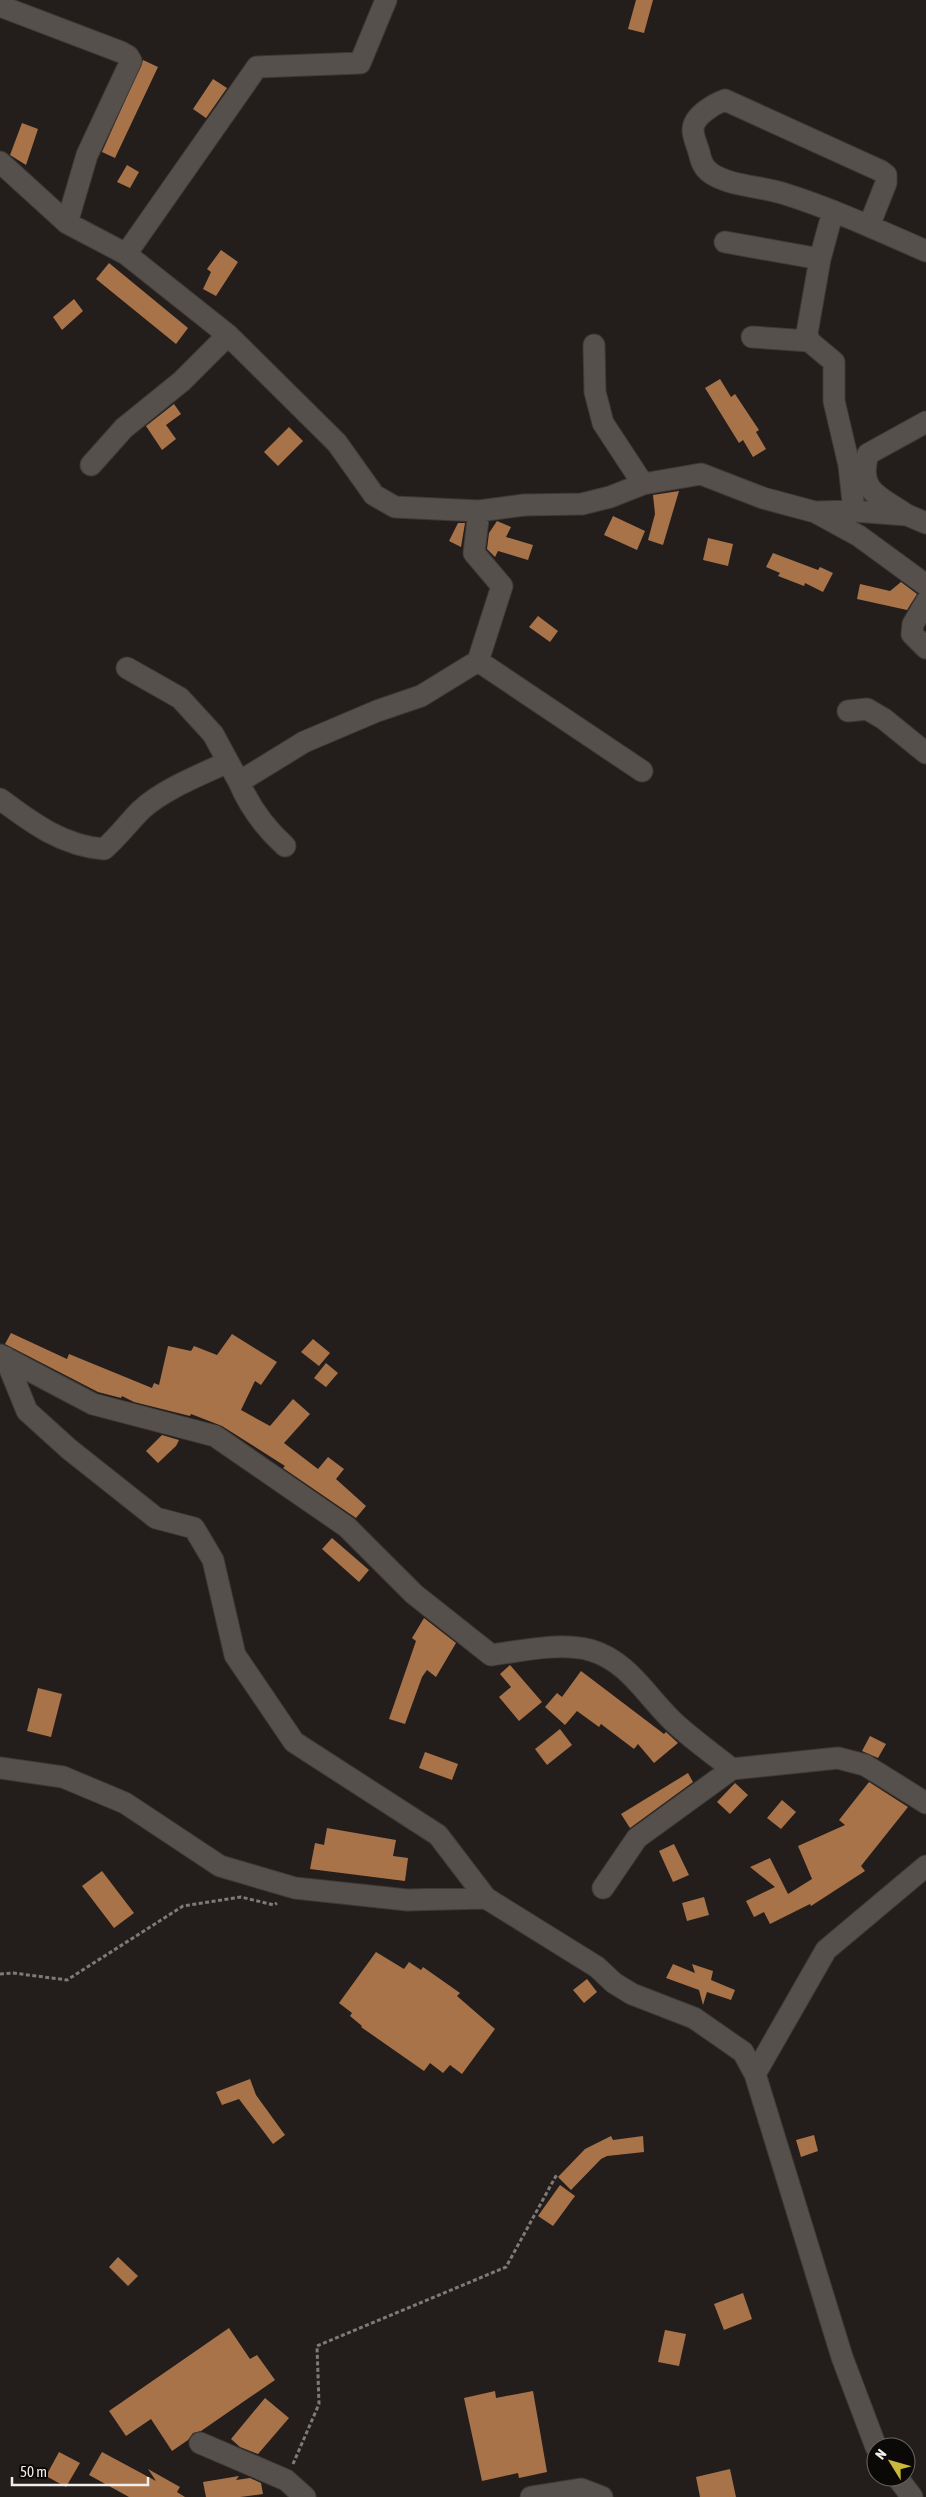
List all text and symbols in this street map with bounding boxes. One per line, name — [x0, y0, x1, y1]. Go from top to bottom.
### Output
north arrow — [866, 2437, 916, 2487]
text: N — [872, 2446, 889, 2462]
scale bar — [12, 2454, 149, 2486]
text: 50 m — [20, 2463, 47, 2480]

